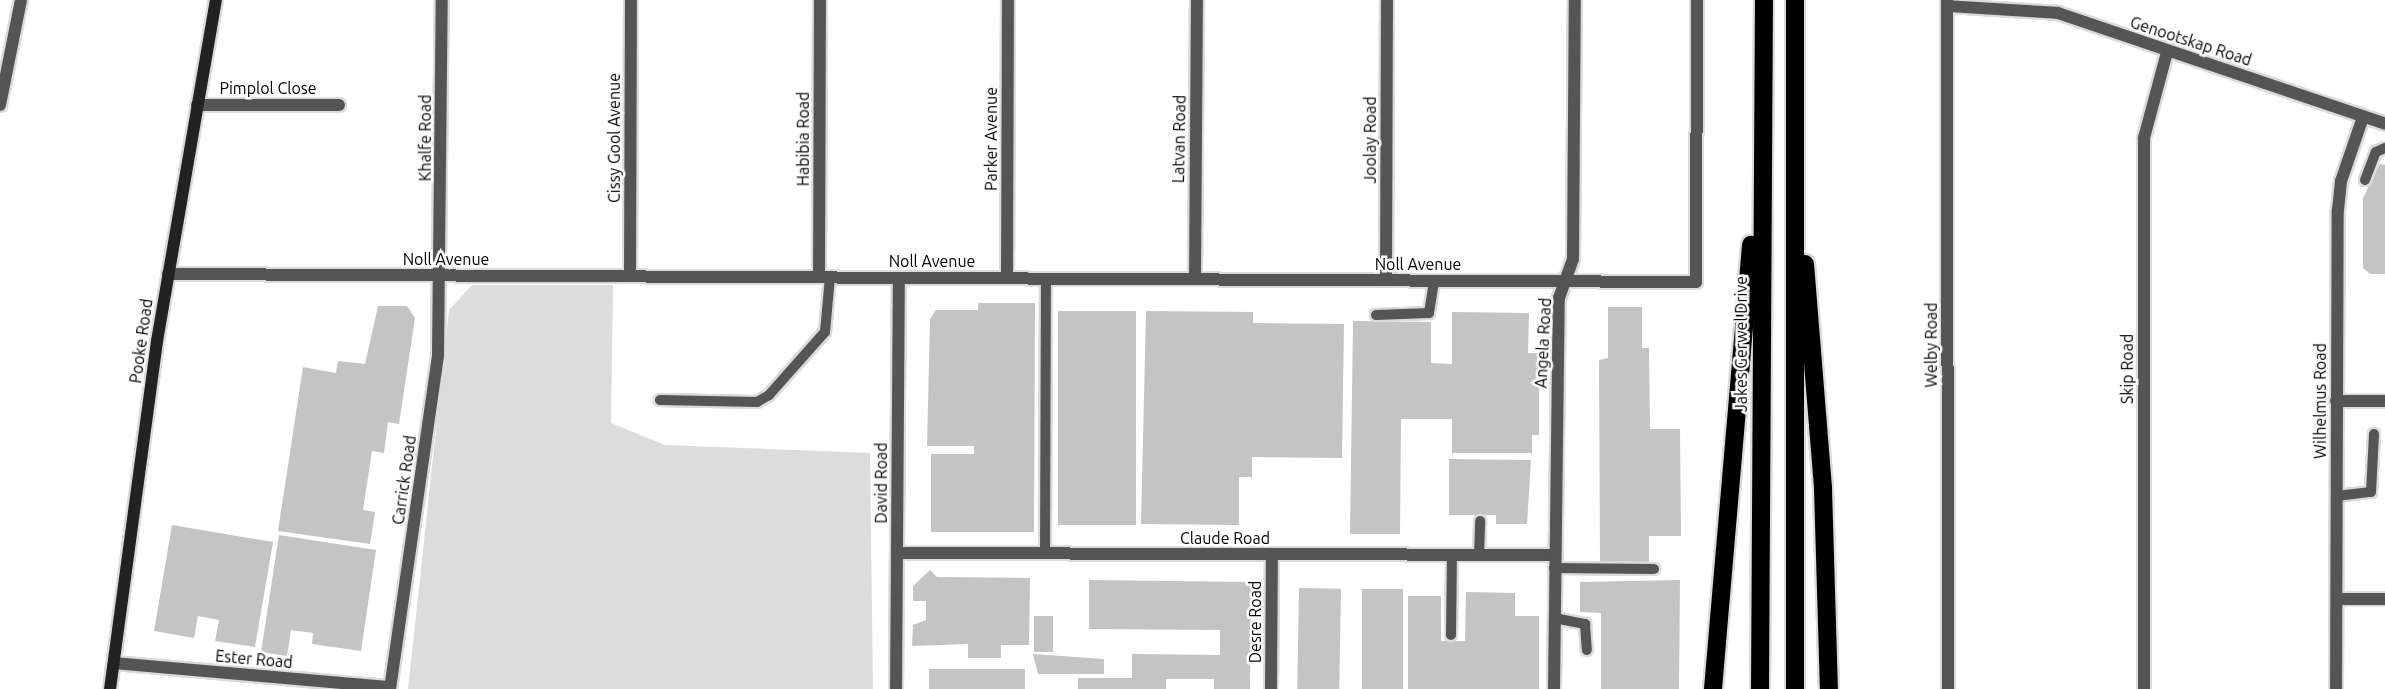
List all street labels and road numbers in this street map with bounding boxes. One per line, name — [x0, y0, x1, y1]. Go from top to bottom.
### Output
street label: Genootskap Road — [2128, 12, 2254, 70]
street label: Cissy Gool Avenue — [604, 73, 624, 203]
street label: Pimplol Close — [219, 78, 317, 98]
street label: Parker Avenue — [981, 87, 1001, 191]
street label: Habibia Road — [793, 92, 813, 186]
street label: Khalfe Road — [415, 95, 435, 181]
street label: Latvan Road — [1169, 95, 1189, 183]
street label: Joolay Road — [1360, 96, 1380, 184]
street label: Noll Avenue — [403, 249, 489, 269]
street label: Noll Avenue — [889, 251, 975, 271]
street label: Noll Avenue — [1375, 254, 1461, 274]
street label: Jakes Gerwel Drive — [1731, 276, 1751, 412]
street label: Pooke Road — [126, 297, 156, 385]
street label: Angela Road — [1531, 297, 1555, 389]
street label: Welby Road — [1921, 302, 1941, 388]
street label: Skip Road — [2117, 334, 2137, 404]
street label: Wilhelmus Road — [2310, 343, 2330, 459]
street label: Carrick Road — [388, 434, 420, 526]
street label: David Road — [871, 442, 891, 524]
street label: Claude Road — [1180, 528, 1270, 548]
street label: Desre Road — [1245, 581, 1265, 663]
street label: Ester Road — [215, 646, 293, 672]

